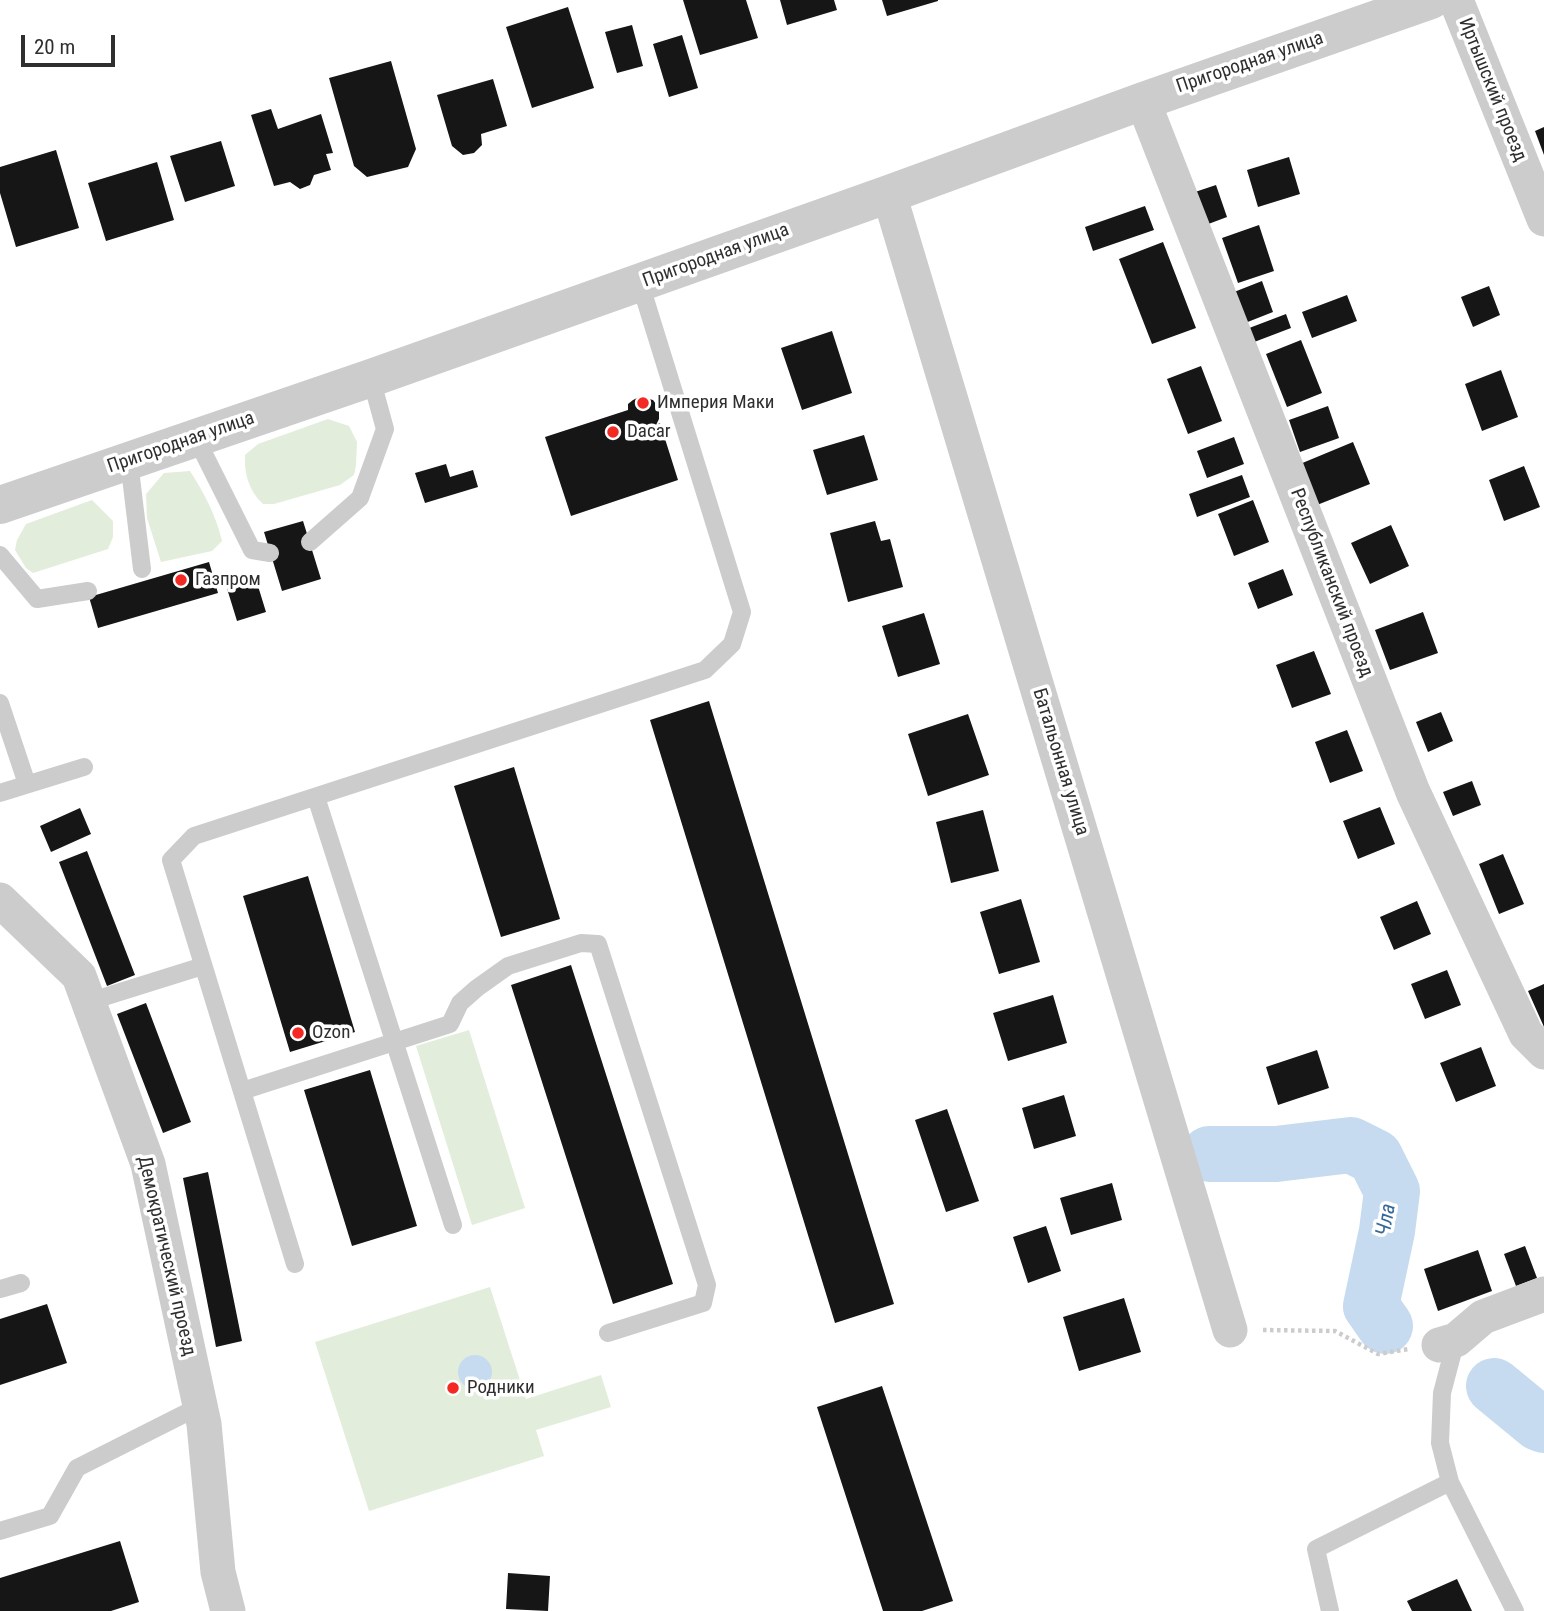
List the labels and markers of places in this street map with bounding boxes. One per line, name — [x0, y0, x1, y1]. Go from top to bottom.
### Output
place label: Империя Маки — [657, 392, 774, 414]
marker: Империя Маки — [635, 395, 651, 411]
place label: Dacar — [627, 421, 671, 443]
marker: Dacar — [605, 424, 621, 440]
place label: Газпром — [195, 569, 261, 591]
marker: Газпром — [173, 572, 189, 588]
place label: Ozon — [312, 1022, 350, 1044]
marker: Ozon — [290, 1025, 306, 1041]
place label: Родники — [467, 1377, 535, 1399]
marker: Родники — [445, 1380, 461, 1396]

